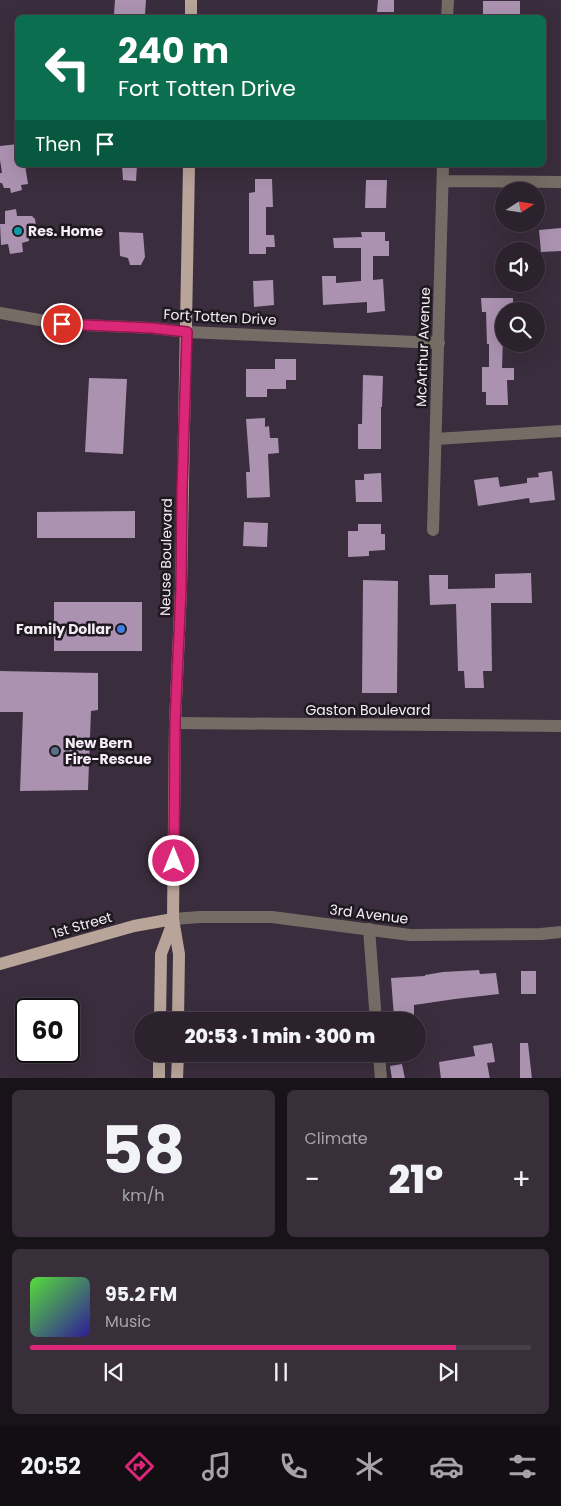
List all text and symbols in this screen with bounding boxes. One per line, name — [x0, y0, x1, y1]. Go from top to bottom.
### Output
text: 240 m — [118, 26, 229, 75]
icon: left — [35, 35, 100, 100]
text: Fort Totten Drive — [118, 73, 296, 104]
icon: arrive — [91, 130, 119, 158]
text: Then — [35, 131, 81, 158]
north arrow — [495, 182, 545, 232]
map controls — [495, 182, 545, 352]
place label: Res. Home — [28, 221, 103, 241]
marker: Res. Home — [12, 225, 24, 237]
button: sound — [495, 242, 545, 292]
street label: McArthur Avenue — [411, 286, 435, 407]
button: search — [495, 302, 545, 352]
pin — [41, 303, 83, 345]
street label: Fort Totten Drive — [163, 304, 277, 330]
icon: arrive — [48, 310, 76, 338]
street label: Neuse Boulevard — [155, 498, 177, 616]
place label: Family Dollar — [16, 619, 111, 639]
marker: Family Dollar — [115, 623, 127, 635]
street label: Gaston Boulevard — [305, 700, 431, 720]
place label: New Bern Fire-Rescue — [65, 733, 152, 769]
marker: New Bern Fire-Rescue — [49, 745, 61, 757]
position arrow — [147, 834, 199, 886]
street label: 3rd Avenue — [328, 899, 410, 929]
street label: 1st Street — [50, 907, 114, 943]
speed limit sign: 60 — [15, 998, 80, 1063]
text: 20:53 · 1 min · 300 m — [185, 1023, 375, 1050]
text: 58 — [101, 1105, 185, 1196]
text: Climate — [305, 1127, 368, 1150]
text: 21° — [389, 1153, 443, 1206]
text: − — [305, 1160, 320, 1199]
text: + — [512, 1160, 531, 1199]
text: km/h — [122, 1184, 165, 1207]
text: 95.2 FM — [105, 1281, 177, 1308]
text: Music — [105, 1310, 151, 1333]
icon: previous — [100, 1358, 128, 1386]
icon: pause — [267, 1358, 295, 1386]
icon: next — [434, 1358, 462, 1386]
icon: directions — [122, 1449, 157, 1484]
icon: music — [199, 1449, 234, 1484]
icon: phone — [276, 1449, 311, 1484]
icon: climate — [352, 1449, 387, 1484]
icon: car — [429, 1449, 464, 1484]
icon: filters — [505, 1449, 540, 1484]
text: 20:52 — [21, 1451, 81, 1482]

